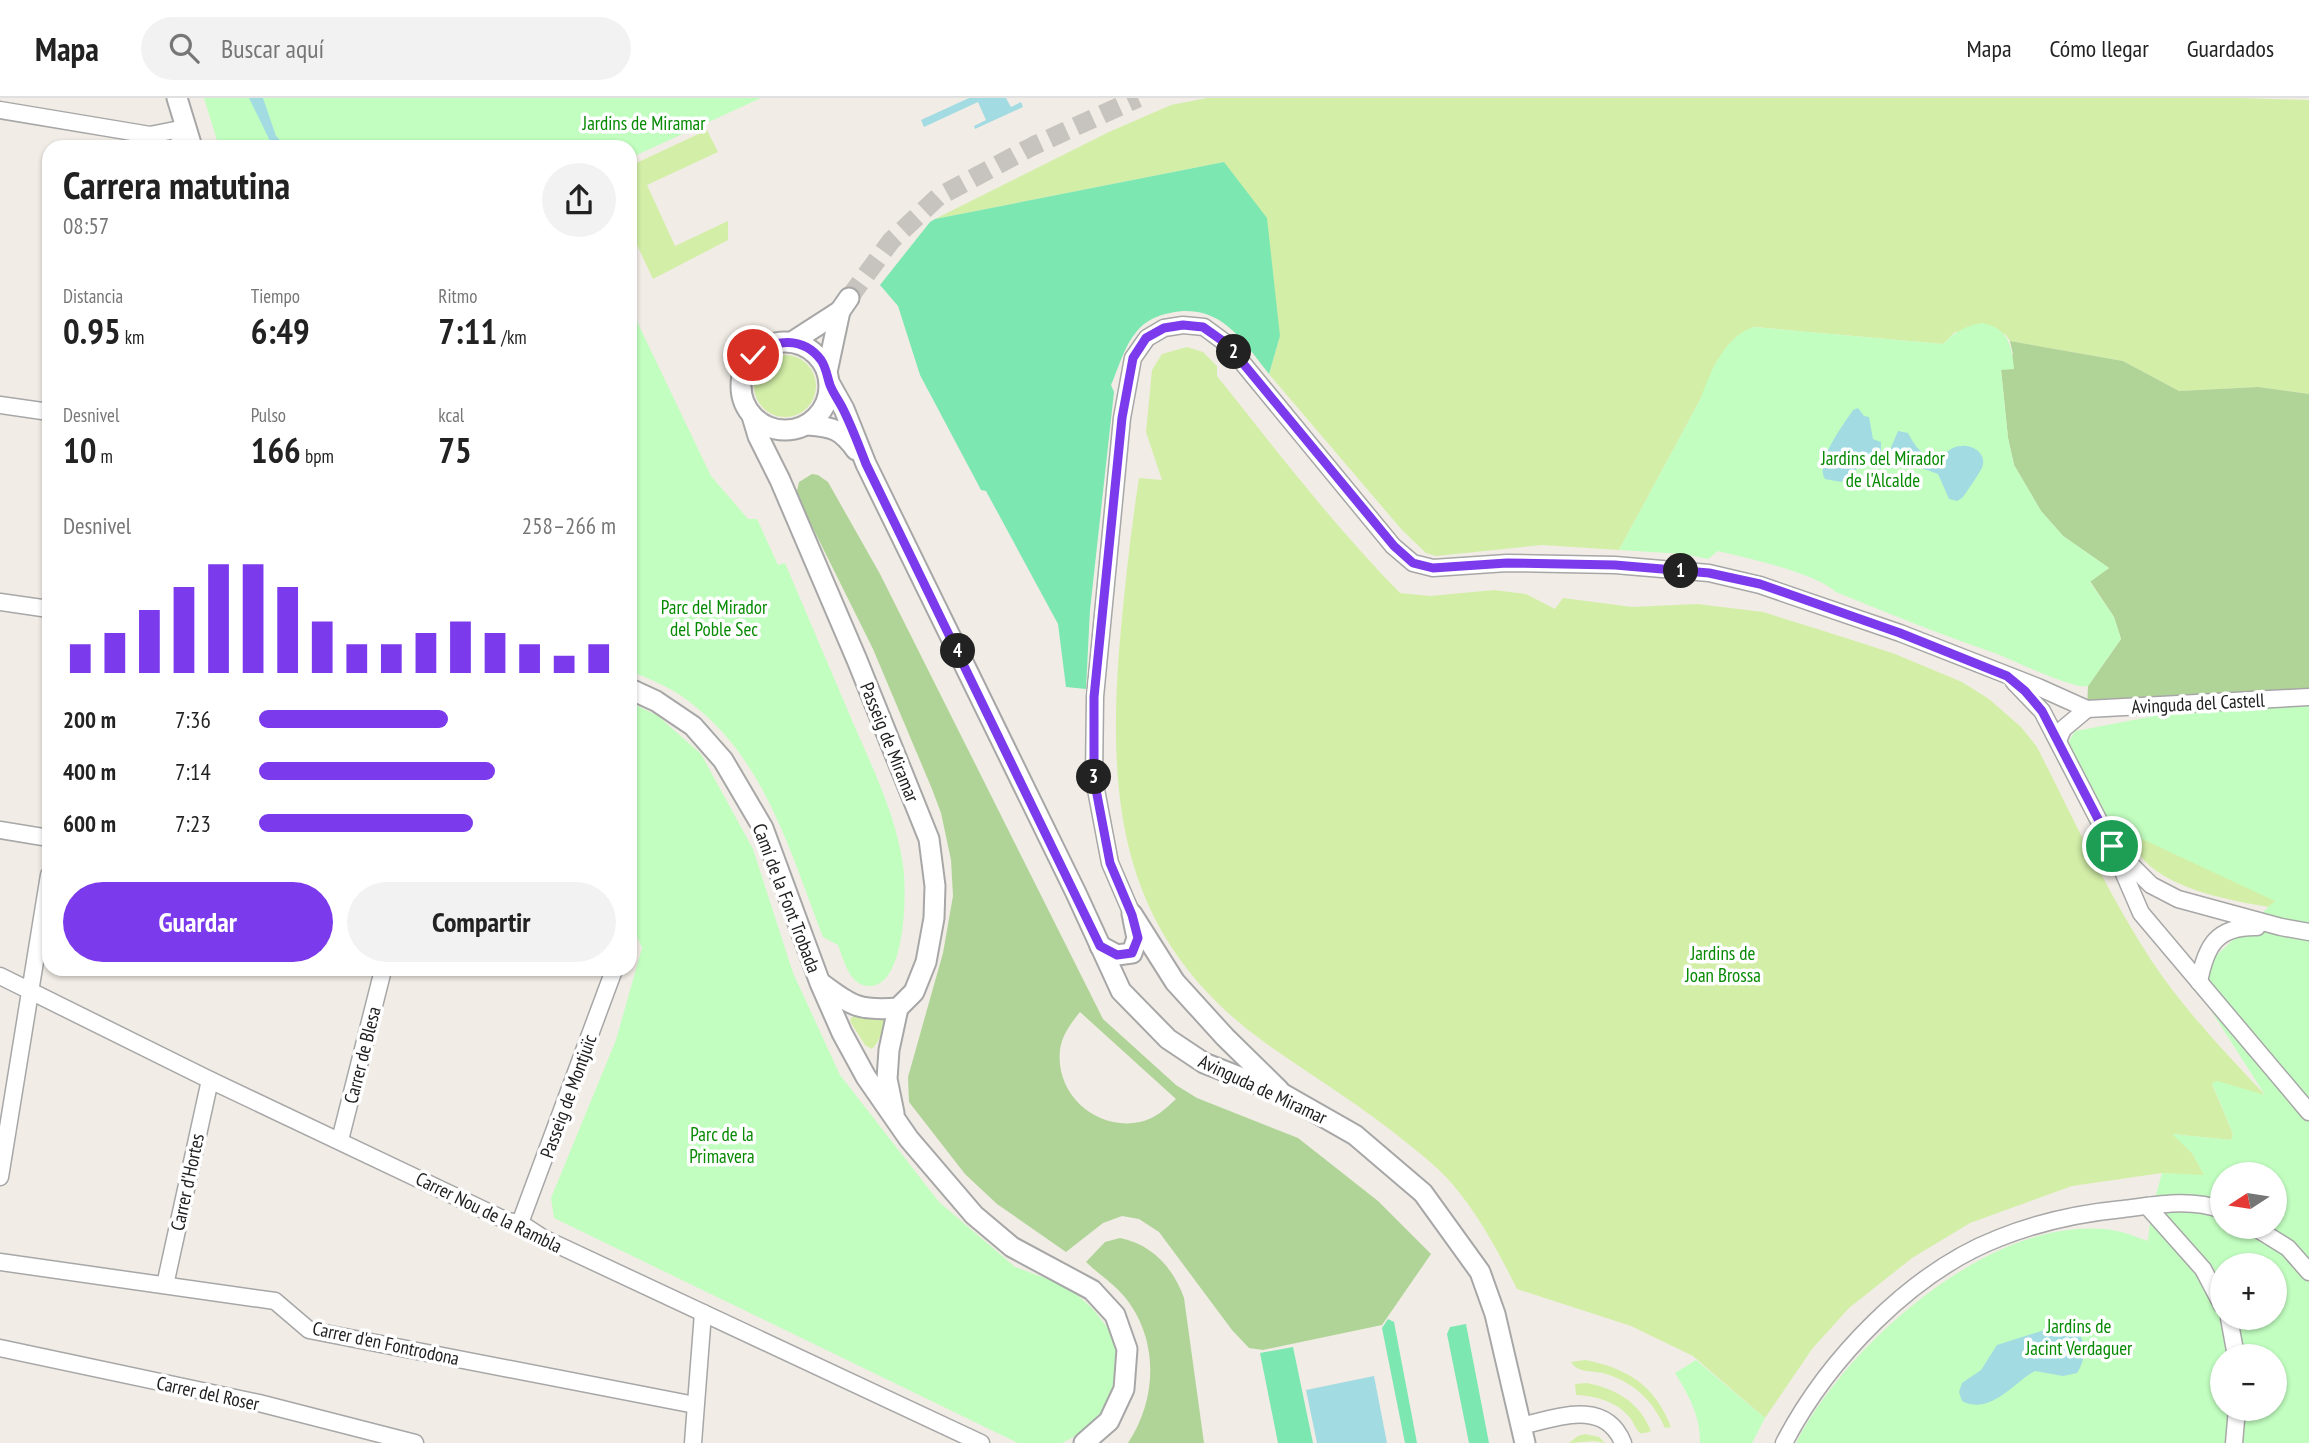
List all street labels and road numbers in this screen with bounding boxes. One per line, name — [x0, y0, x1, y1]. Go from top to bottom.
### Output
street label: Passeig de Miramar — [855, 679, 925, 806]
street label: Avinguda del Castell — [2131, 687, 2266, 718]
street label: Camí de la Font Trobada — [748, 820, 826, 976]
street label: Carrer de Blesa — [338, 1004, 386, 1106]
street label: Passeig de Montjuïc — [535, 1031, 602, 1161]
street label: Avinguda de Miramar — [1195, 1049, 1332, 1130]
street label: Carrer d'Hortes — [165, 1131, 209, 1233]
street label: Carrer Nou de la Rambla — [412, 1166, 566, 1258]
street label: Carrer d'en Fontrodona — [310, 1316, 462, 1370]
street label: Carrer del Roser — [155, 1370, 262, 1416]

